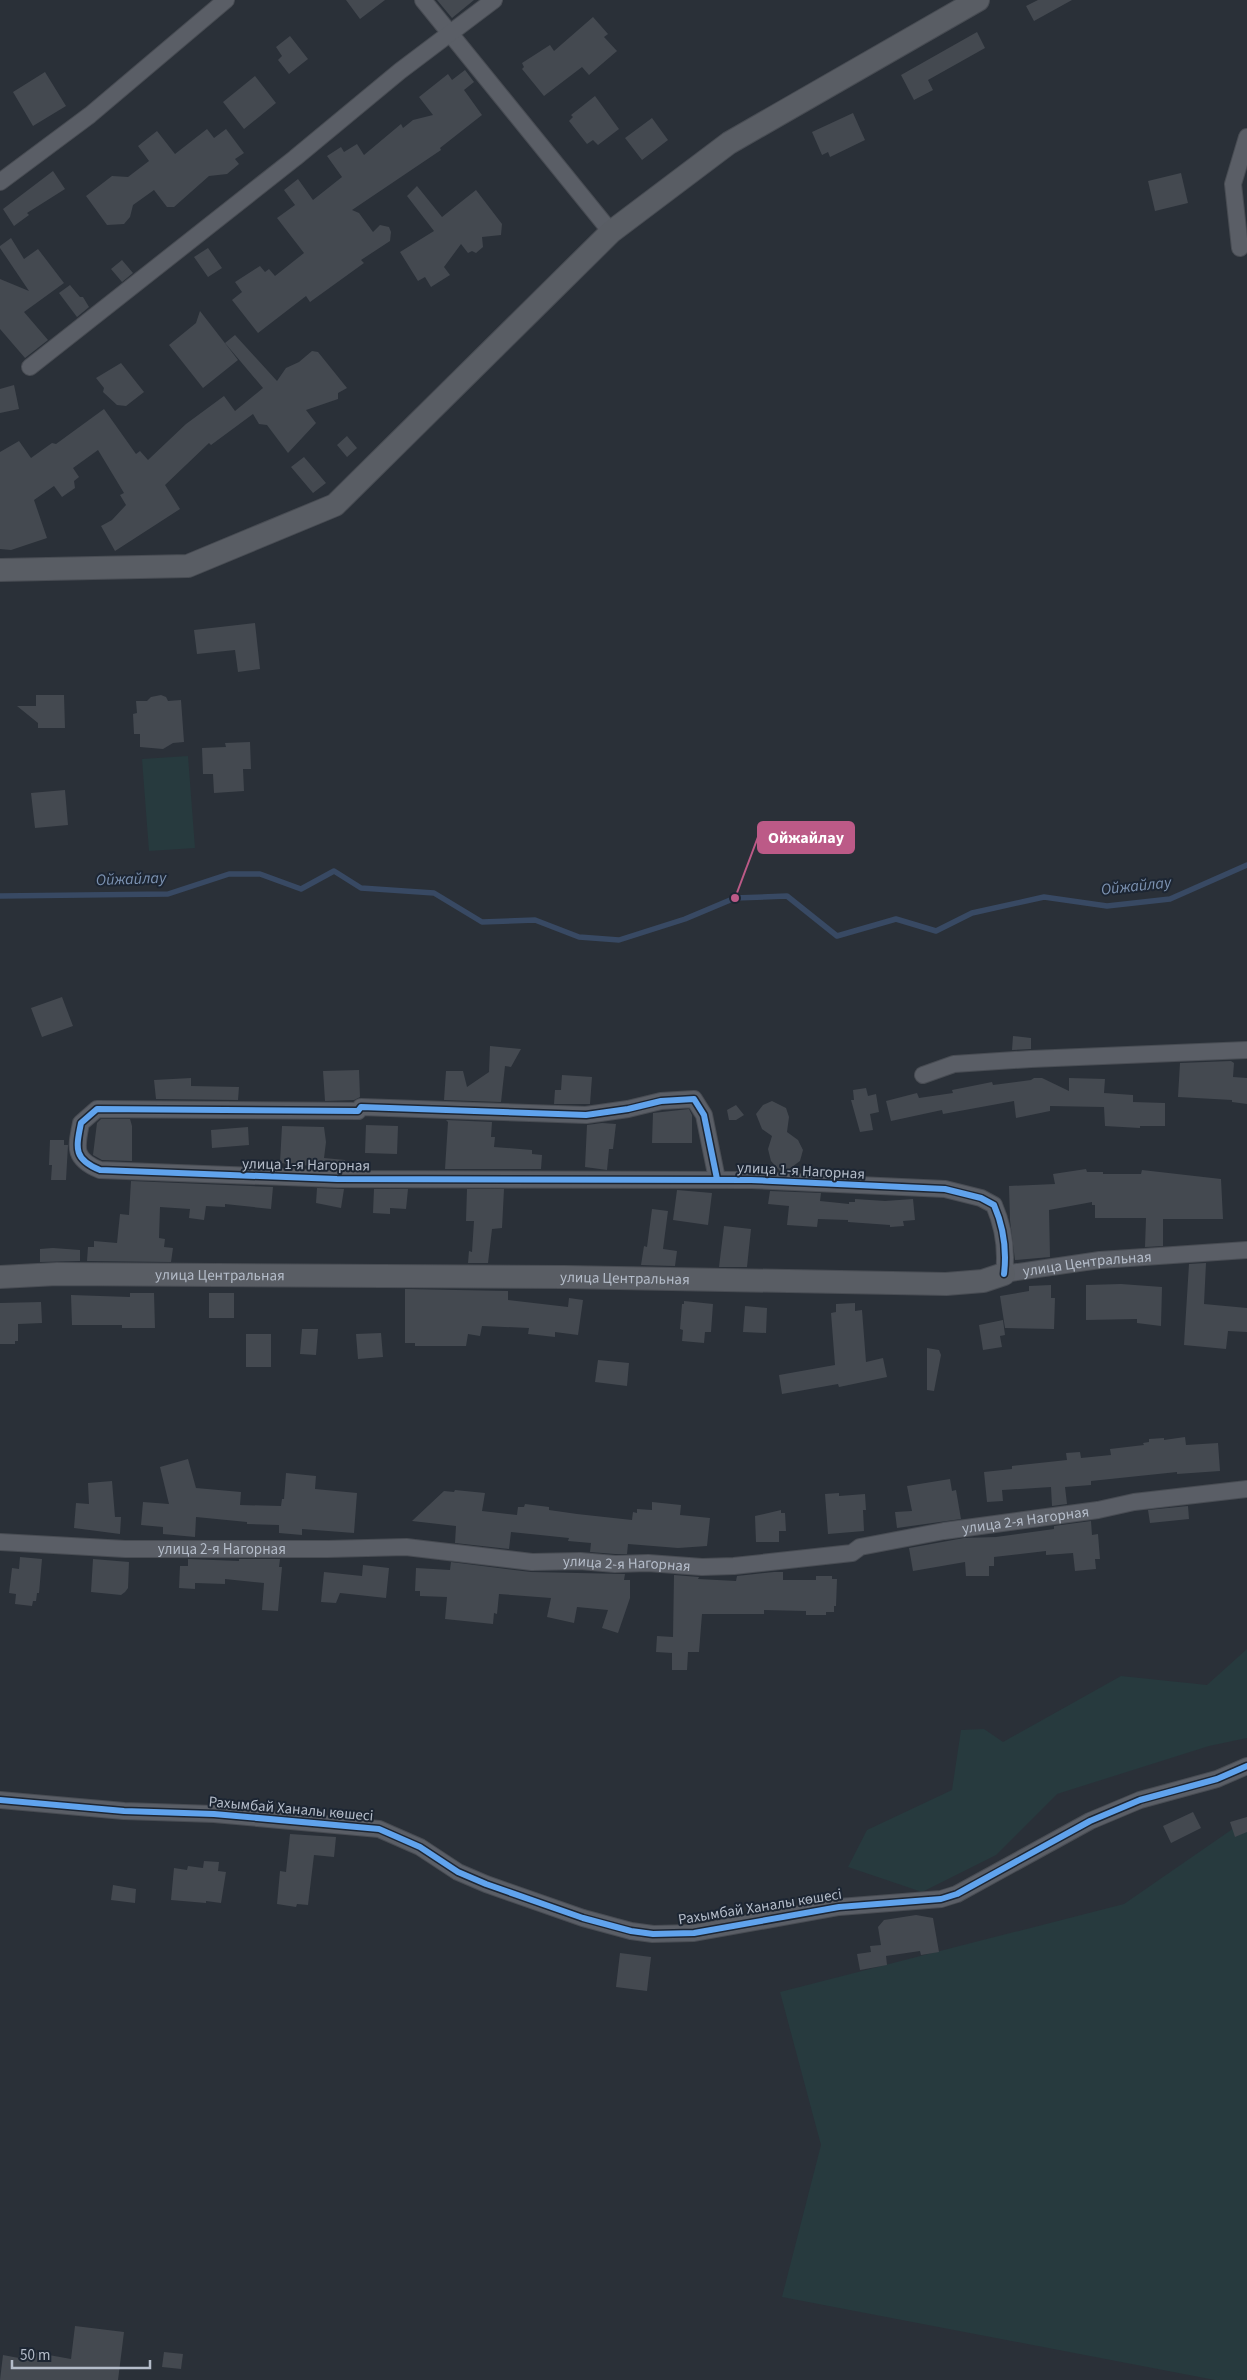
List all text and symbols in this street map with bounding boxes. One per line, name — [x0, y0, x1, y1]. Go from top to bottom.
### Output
callout: Ойжайлау — [758, 822, 854, 853]
text: Ойжайлау — [768, 827, 845, 849]
water label: Ойжайлау — [95, 867, 167, 891]
water label: Ойжайлау — [1100, 871, 1173, 901]
street label: улица 1-я Нагорная — [242, 1153, 370, 1177]
street label: улица 1-я Нагорная — [737, 1157, 865, 1185]
street label: улица Центральная — [1021, 1246, 1152, 1282]
street label: улица Центральная — [155, 1264, 285, 1286]
street label: улица Центральная — [560, 1266, 690, 1290]
street label: улица 2-я Нагорная — [961, 1501, 1091, 1539]
street label: улица 2-я Нагорная — [158, 1539, 286, 1560]
street label: улица 2-я Нагорная — [563, 1550, 691, 1577]
street label: Рахымбай Ханалы көшесі — [208, 1791, 374, 1827]
street label: Рахымбай Ханалы көшесі — [677, 1884, 843, 1930]
scale bar — [12, 2338, 150, 2370]
text: 50 m — [20, 2345, 50, 2366]

